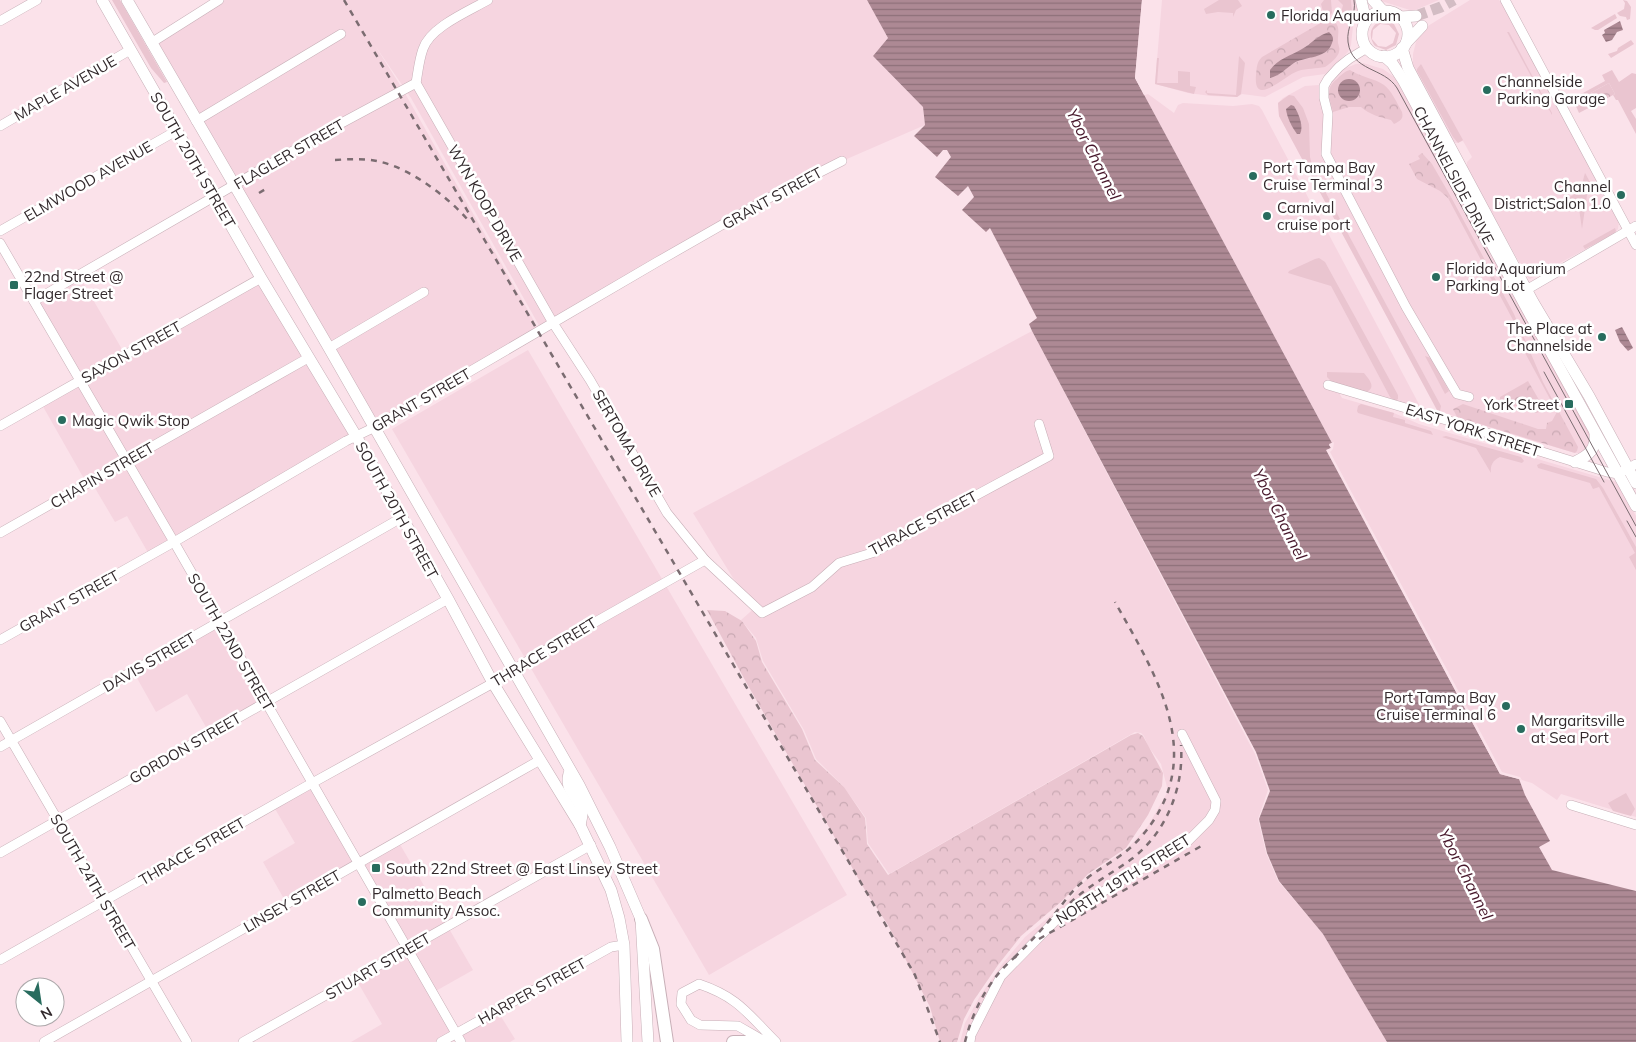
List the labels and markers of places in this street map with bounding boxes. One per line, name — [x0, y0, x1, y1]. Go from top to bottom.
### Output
place label: Florida Aquarium — [1281, 6, 1401, 25]
marker: Florida Aquarium — [1265, 9, 1277, 21]
place label: Channelside Parking Garage — [1497, 72, 1605, 108]
marker: Channelside Parking Garage — [1481, 84, 1493, 96]
place label: Port Tampa Bay Cruise Terminal 3 — [1263, 158, 1383, 194]
marker: Port Tampa Bay Cruise Terminal 3 — [1247, 170, 1259, 182]
place label: Channel District;Salon 1.0 — [1494, 177, 1611, 213]
marker: Channel District;Salon 1.0 — [1615, 189, 1627, 201]
place label: Carnival cruise port — [1277, 198, 1350, 234]
marker: Carnival cruise port — [1261, 210, 1273, 222]
place label: Florida Aquarium Parking Lot — [1446, 259, 1566, 295]
place label: 22nd Street @ Flager Street — [24, 267, 124, 303]
marker: Florida Aquarium Parking Lot — [1430, 271, 1442, 283]
marker: 22nd Street @ Flager Street — [8, 279, 20, 291]
place label: The Place at Channelside — [1506, 319, 1592, 355]
marker: The Place at Channelside — [1596, 331, 1608, 343]
place label: York Street — [1483, 395, 1559, 414]
marker: York Street — [1563, 398, 1575, 410]
place label: Magic Qwik Stop — [72, 411, 190, 430]
marker: Magic Qwik Stop — [56, 414, 68, 426]
place label: Port Tampa Bay Cruise Terminal 6 — [1376, 688, 1496, 724]
marker: Port Tampa Bay Cruise Terminal 6 — [1500, 700, 1512, 712]
place label: Margaritsville at Sea Port — [1531, 711, 1625, 747]
marker: Margaritsville at Sea Port — [1515, 723, 1527, 735]
place label: South 22nd Street @ East Linsey Street — [386, 859, 658, 878]
marker: South 22nd Street @ East Linsey Street — [370, 862, 382, 874]
place label: Palmetto Beach Community Assoc. — [372, 884, 500, 920]
marker: Palmetto Beach Community Assoc. — [356, 896, 368, 908]

